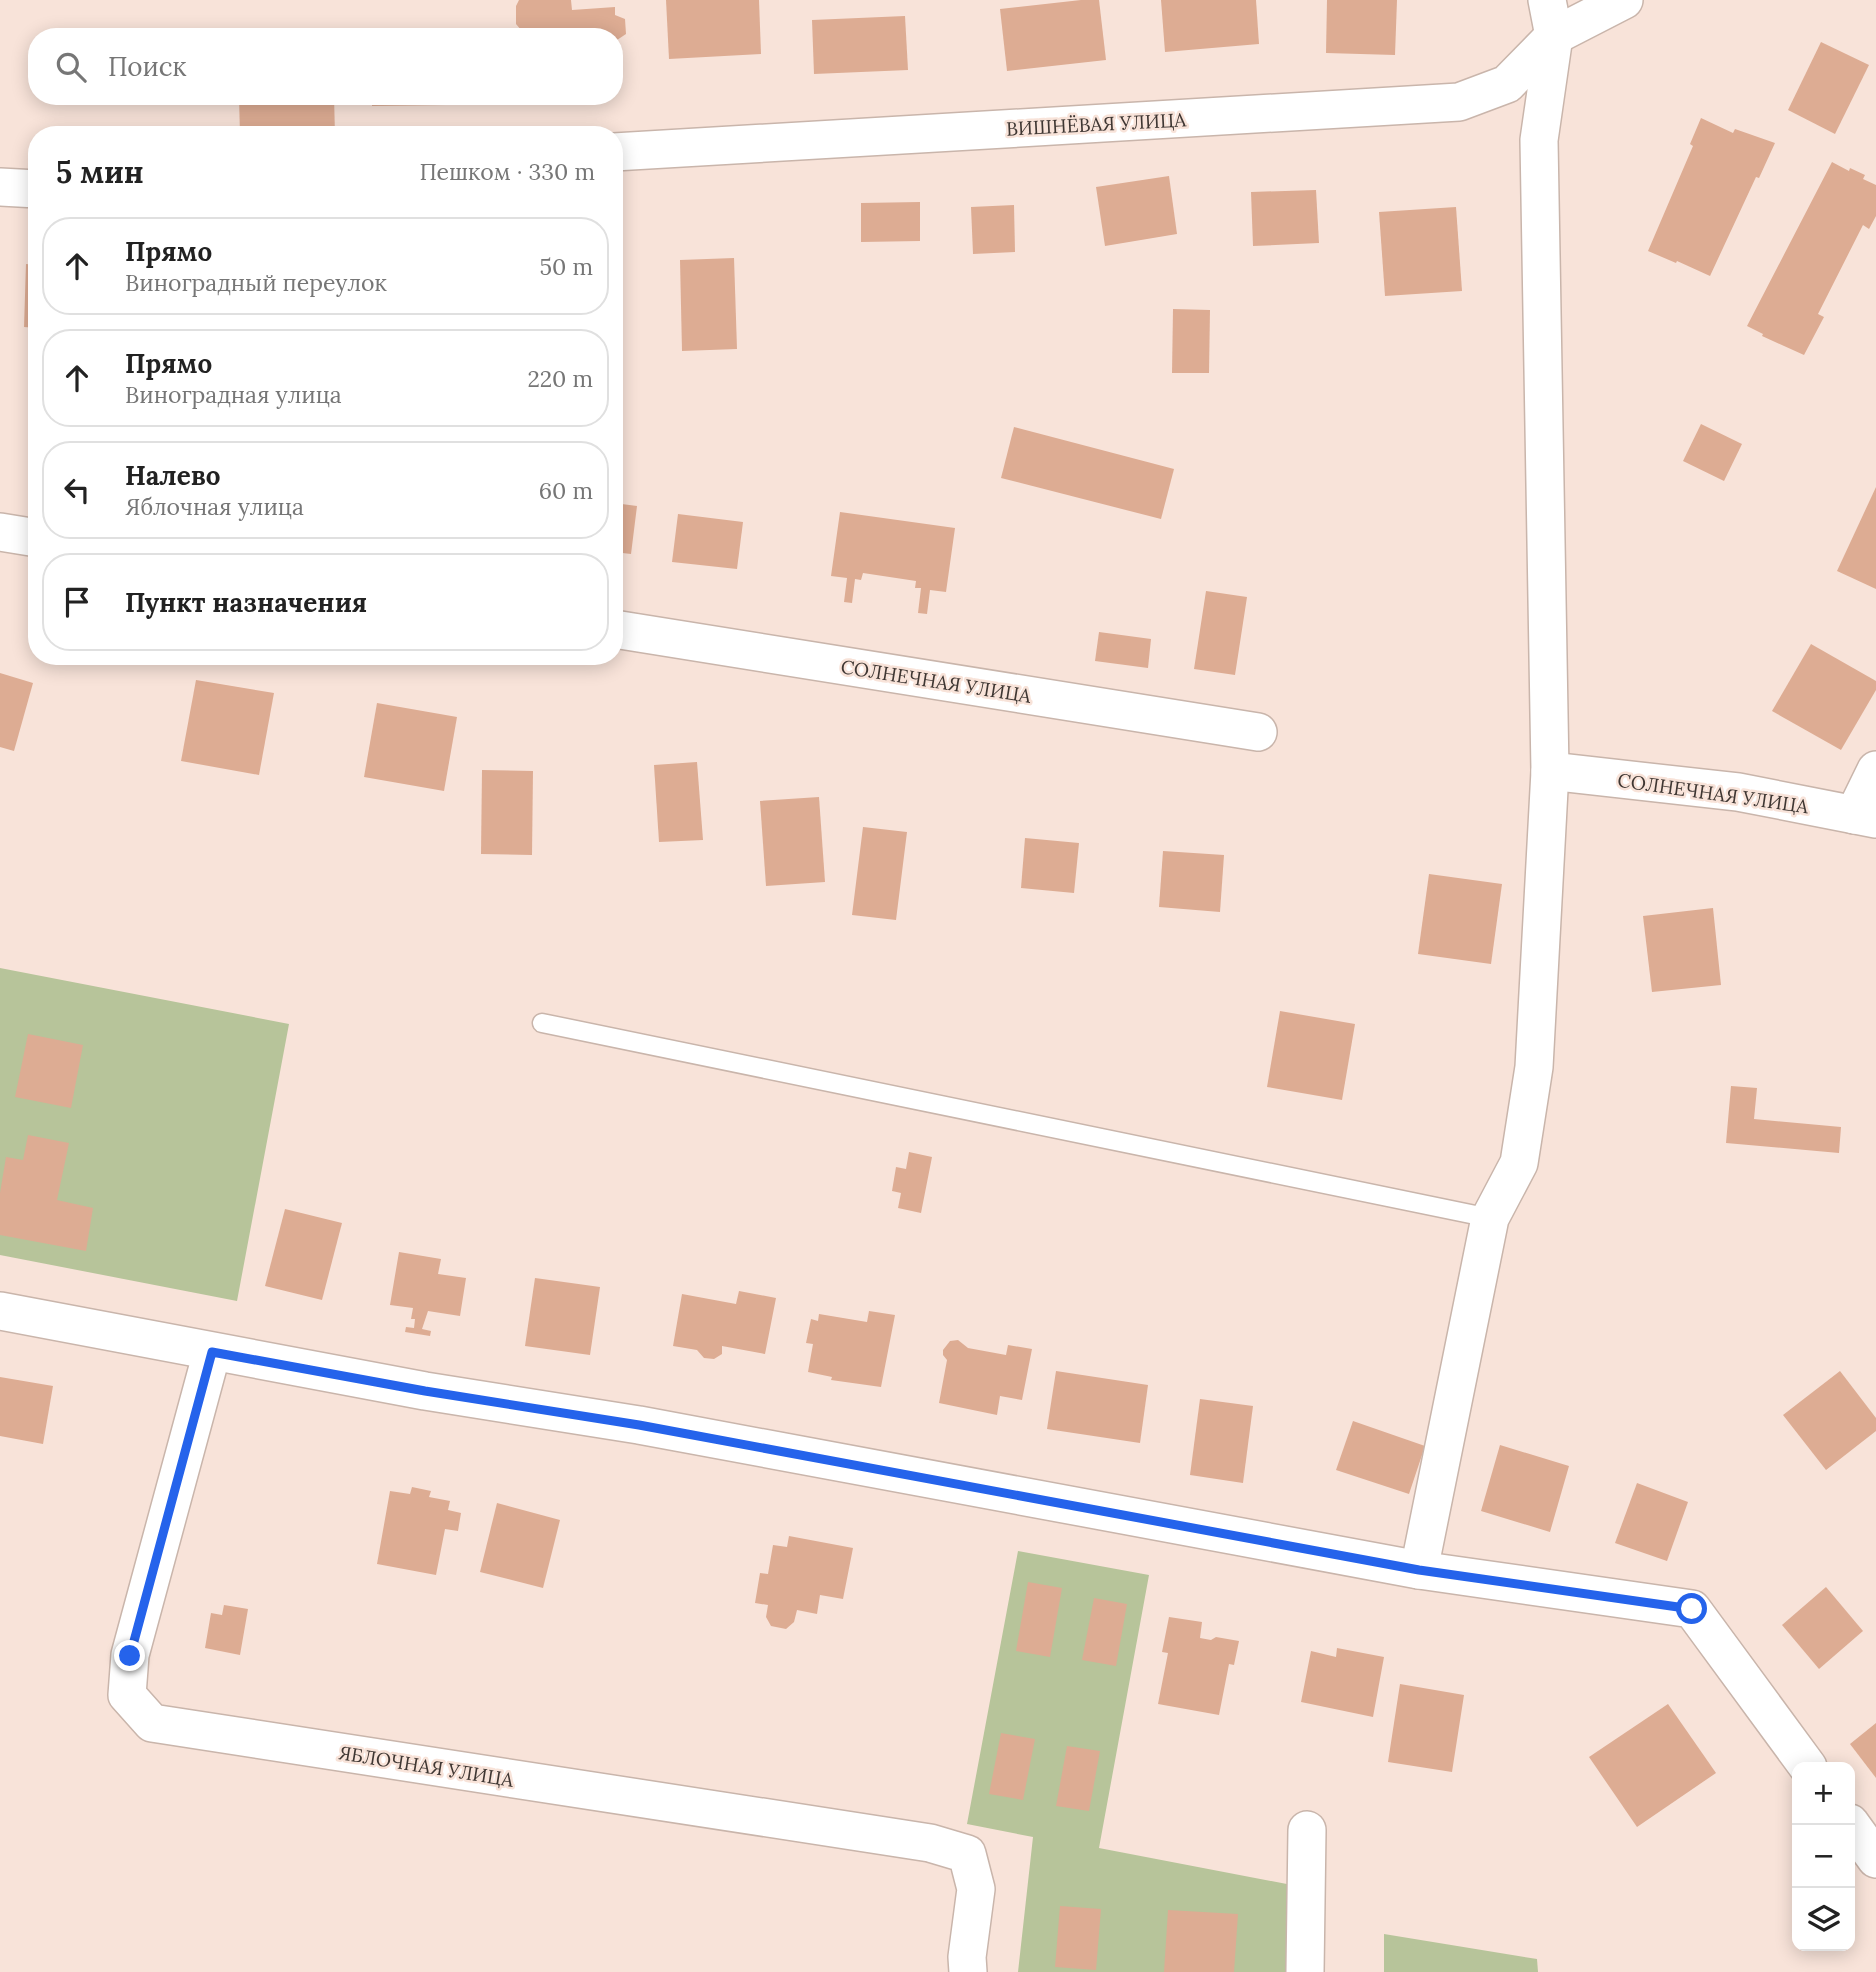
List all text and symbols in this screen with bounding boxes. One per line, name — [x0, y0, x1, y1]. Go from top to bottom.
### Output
search box — [28, 28, 623, 105]
icon: search — [52, 48, 90, 86]
text: Поиск — [108, 50, 187, 83]
street label: ВИШНЁВАЯ УЛИЦА — [1005, 107, 1188, 141]
text: 5 мин — [56, 153, 144, 191]
text: Пешком · 330 m — [419, 157, 595, 186]
text: Прямо — [125, 235, 212, 268]
icon: ahead — [58, 247, 96, 285]
text: 50 m — [540, 252, 593, 281]
text: Виноградный переулок — [125, 268, 387, 297]
text: Прямо — [125, 347, 212, 380]
icon: ahead — [58, 359, 96, 397]
text: 220 m — [527, 364, 593, 393]
text: Виноградная улица — [125, 380, 342, 409]
text: Налево — [125, 459, 221, 492]
icon: left — [58, 471, 96, 509]
text: 60 m — [539, 476, 593, 505]
text: Яблочная улица — [125, 492, 304, 521]
icon: arrive — [58, 583, 96, 621]
text: Пункт назначения — [125, 586, 367, 619]
street label: СОЛНЕЧНАЯ УЛИЦА — [839, 654, 1034, 708]
street label: СОЛНЕЧНАЯ УЛИЦА — [1616, 768, 1811, 818]
route start — [1676, 1593, 1707, 1624]
route end — [114, 1640, 145, 1671]
street label: ЯБЛОЧНАЯ УЛИЦА — [337, 1740, 516, 1792]
map controls — [1792, 1762, 1855, 1951]
button: + — [1792, 1762, 1855, 1825]
button: − — [1792, 1825, 1855, 1888]
button: layers — [1792, 1888, 1855, 1951]

